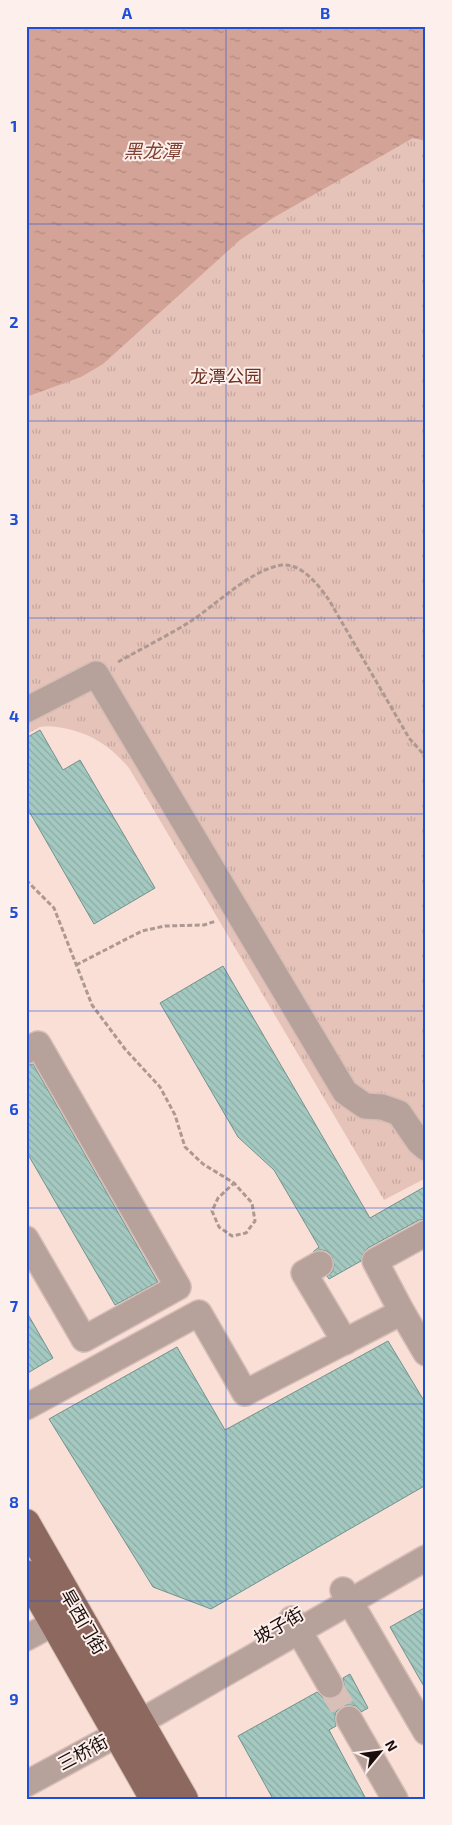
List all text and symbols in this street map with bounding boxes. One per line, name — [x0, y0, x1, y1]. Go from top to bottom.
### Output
text: A — [122, 3, 133, 22]
text: B — [320, 3, 330, 22]
text: 1 — [11, 116, 17, 135]
water label: 黑龙潭 — [123, 139, 183, 162]
text: 2 — [9, 312, 19, 331]
park label: 龙潭公园 — [190, 365, 262, 387]
text: 3 — [9, 509, 19, 528]
text: 4 — [9, 706, 19, 725]
text: 5 — [10, 902, 19, 921]
text: 6 — [9, 1099, 19, 1118]
text: 7 — [10, 1296, 19, 1315]
text: 8 — [9, 1492, 19, 1511]
street label: 旱西门街 — [56, 1585, 111, 1658]
street label: 坡子街 — [250, 1602, 307, 1648]
text: 9 — [9, 1689, 19, 1708]
north arrow — [354, 1728, 404, 1778]
street label: 三桥街 — [54, 1730, 112, 1775]
text: N — [382, 1737, 402, 1754]

